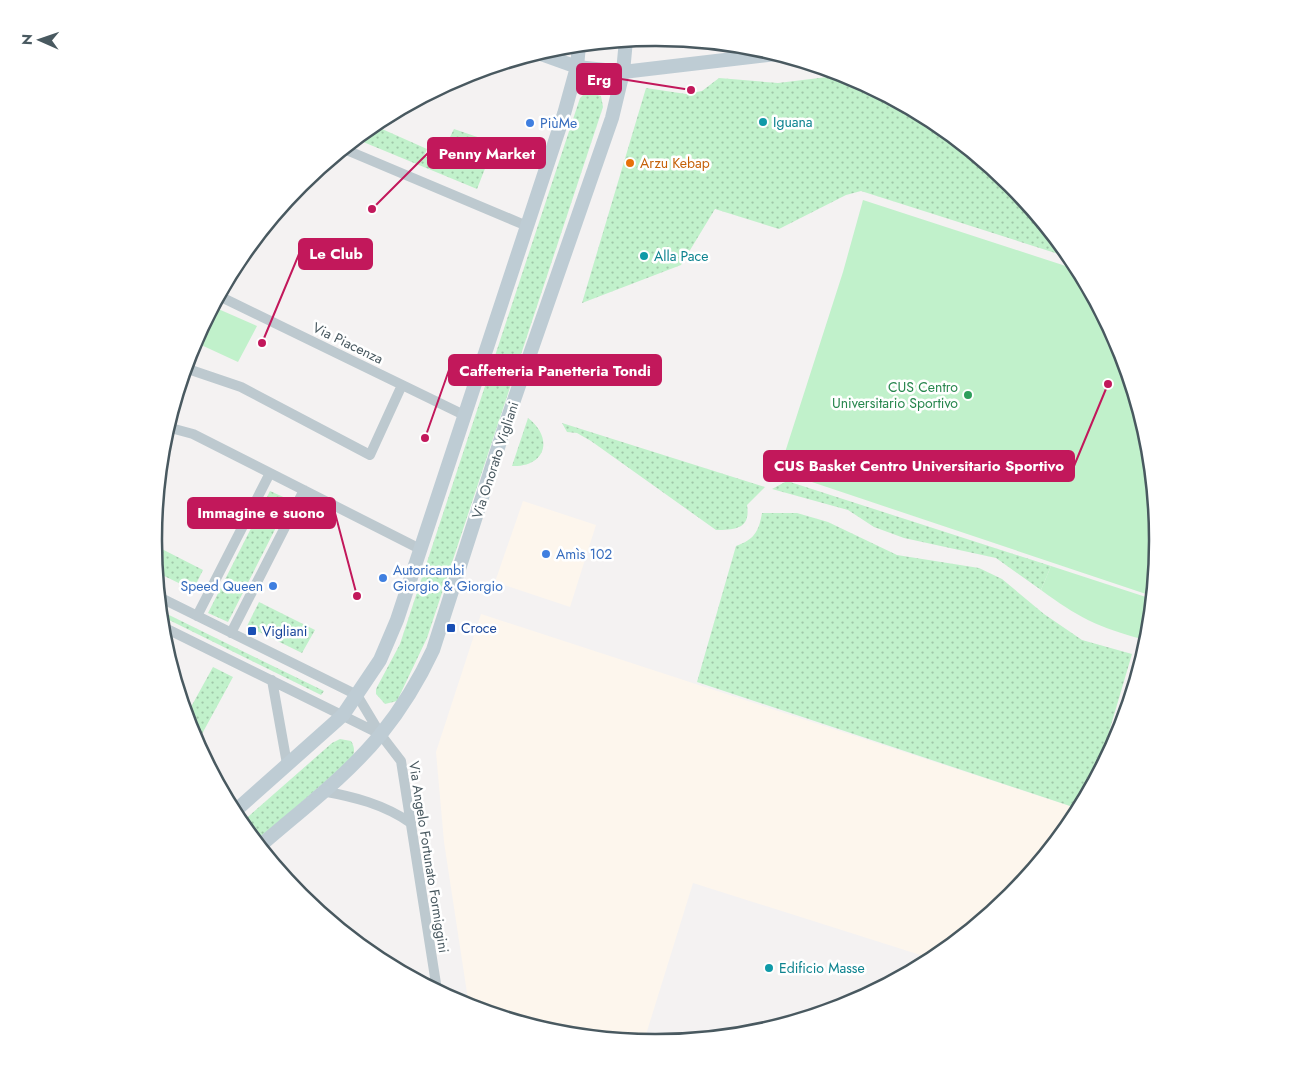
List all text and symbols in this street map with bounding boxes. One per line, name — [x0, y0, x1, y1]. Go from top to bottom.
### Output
north arrow — [15, 15, 65, 65]
text: N — [17, 34, 37, 45]
callout: Erg — [577, 64, 621, 94]
text: Erg — [587, 69, 611, 91]
place label: Iguana — [773, 112, 813, 132]
place label: PiùMe — [540, 113, 577, 133]
marker: Iguana — [757, 116, 769, 128]
marker: PiùMe — [524, 117, 536, 129]
callout: Penny Market — [428, 138, 545, 168]
text: Penny Market — [439, 143, 535, 165]
place label: Arzu Kebap — [640, 153, 710, 173]
marker: Arzu Kebap — [624, 157, 636, 169]
callout: Le Club — [299, 239, 372, 269]
text: Le Club — [309, 243, 363, 265]
place label: Alla Pace — [654, 246, 709, 266]
marker: Alla Pace — [638, 250, 650, 262]
street label: Via Piacenza — [309, 317, 387, 369]
callout: Caffetteria Panetteria Tondi — [449, 355, 661, 385]
text: Caffetteria Panetteria Tondi — [459, 360, 651, 382]
place label: CUS Centro Universitario Sportivo — [832, 377, 958, 413]
marker: CUS Centro Universitario Sportivo — [962, 389, 974, 401]
street label: Via Onorato Vigliani — [467, 399, 523, 521]
callout: CUS Basket Centro Universitario Sportivo — [764, 451, 1074, 481]
text: CUS Basket Centro Universitario Sportivo — [774, 455, 1064, 477]
callout: Immagine e suono — [188, 498, 335, 528]
text: Immagine e suono — [197, 502, 325, 524]
place label: Amìs 102 — [556, 544, 612, 564]
marker: Amìs 102 — [540, 548, 552, 560]
place label: Autoricambi Giorgio & Giorgio — [393, 560, 503, 596]
marker: Autoricambi Giorgio & Giorgio — [377, 572, 389, 584]
place label: Speed Queen — [181, 576, 263, 596]
marker: Speed Queen — [267, 580, 279, 592]
place label: Croce — [461, 618, 497, 638]
place label: Vigliani — [262, 621, 307, 641]
marker: Croce — [445, 622, 457, 634]
marker: Vigliani — [246, 625, 258, 637]
street label: Via Angelo Fortunato Formiggini — [404, 760, 454, 954]
place label: Edificio Masse — [779, 958, 865, 978]
marker: Edificio Masse — [763, 962, 775, 974]

